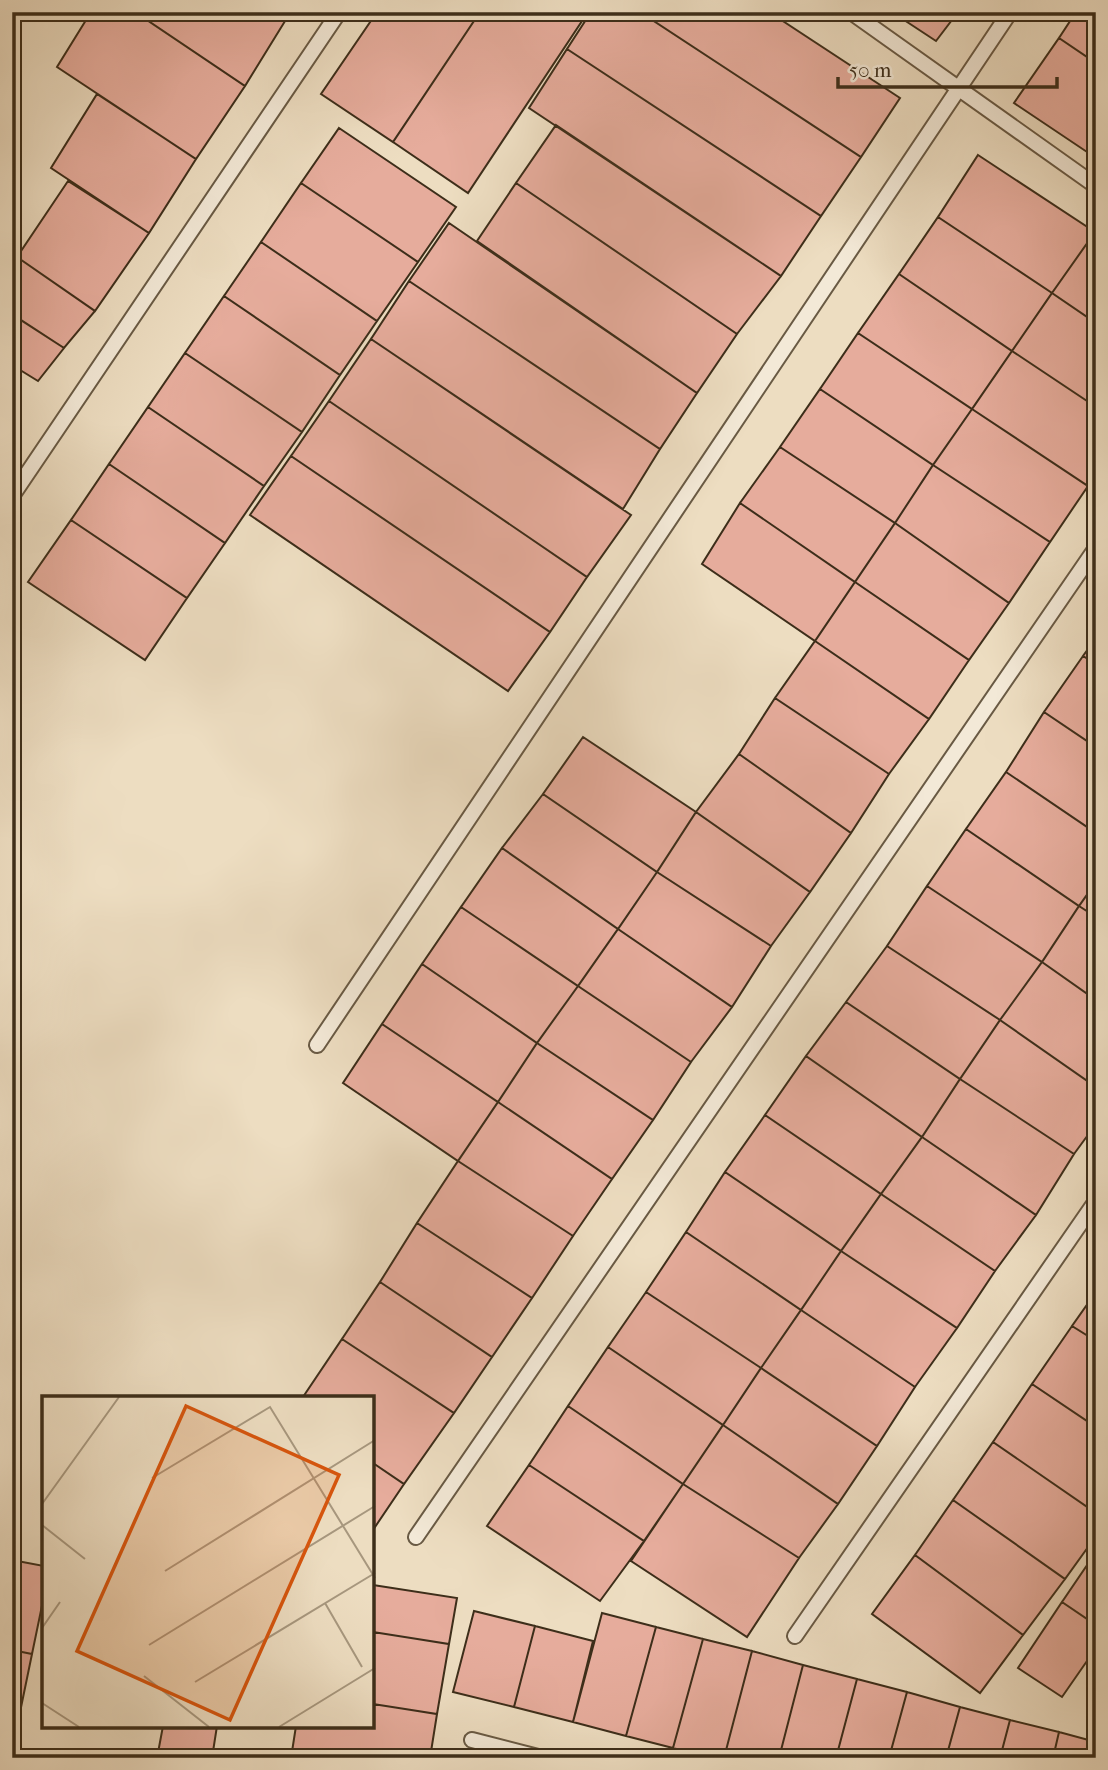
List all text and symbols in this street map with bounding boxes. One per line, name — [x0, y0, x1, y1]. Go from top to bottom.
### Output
scale bar — [838, 46, 1057, 90]
text: 50 m — [849, 58, 892, 82]
inset map — [42, 1396, 374, 1728]

